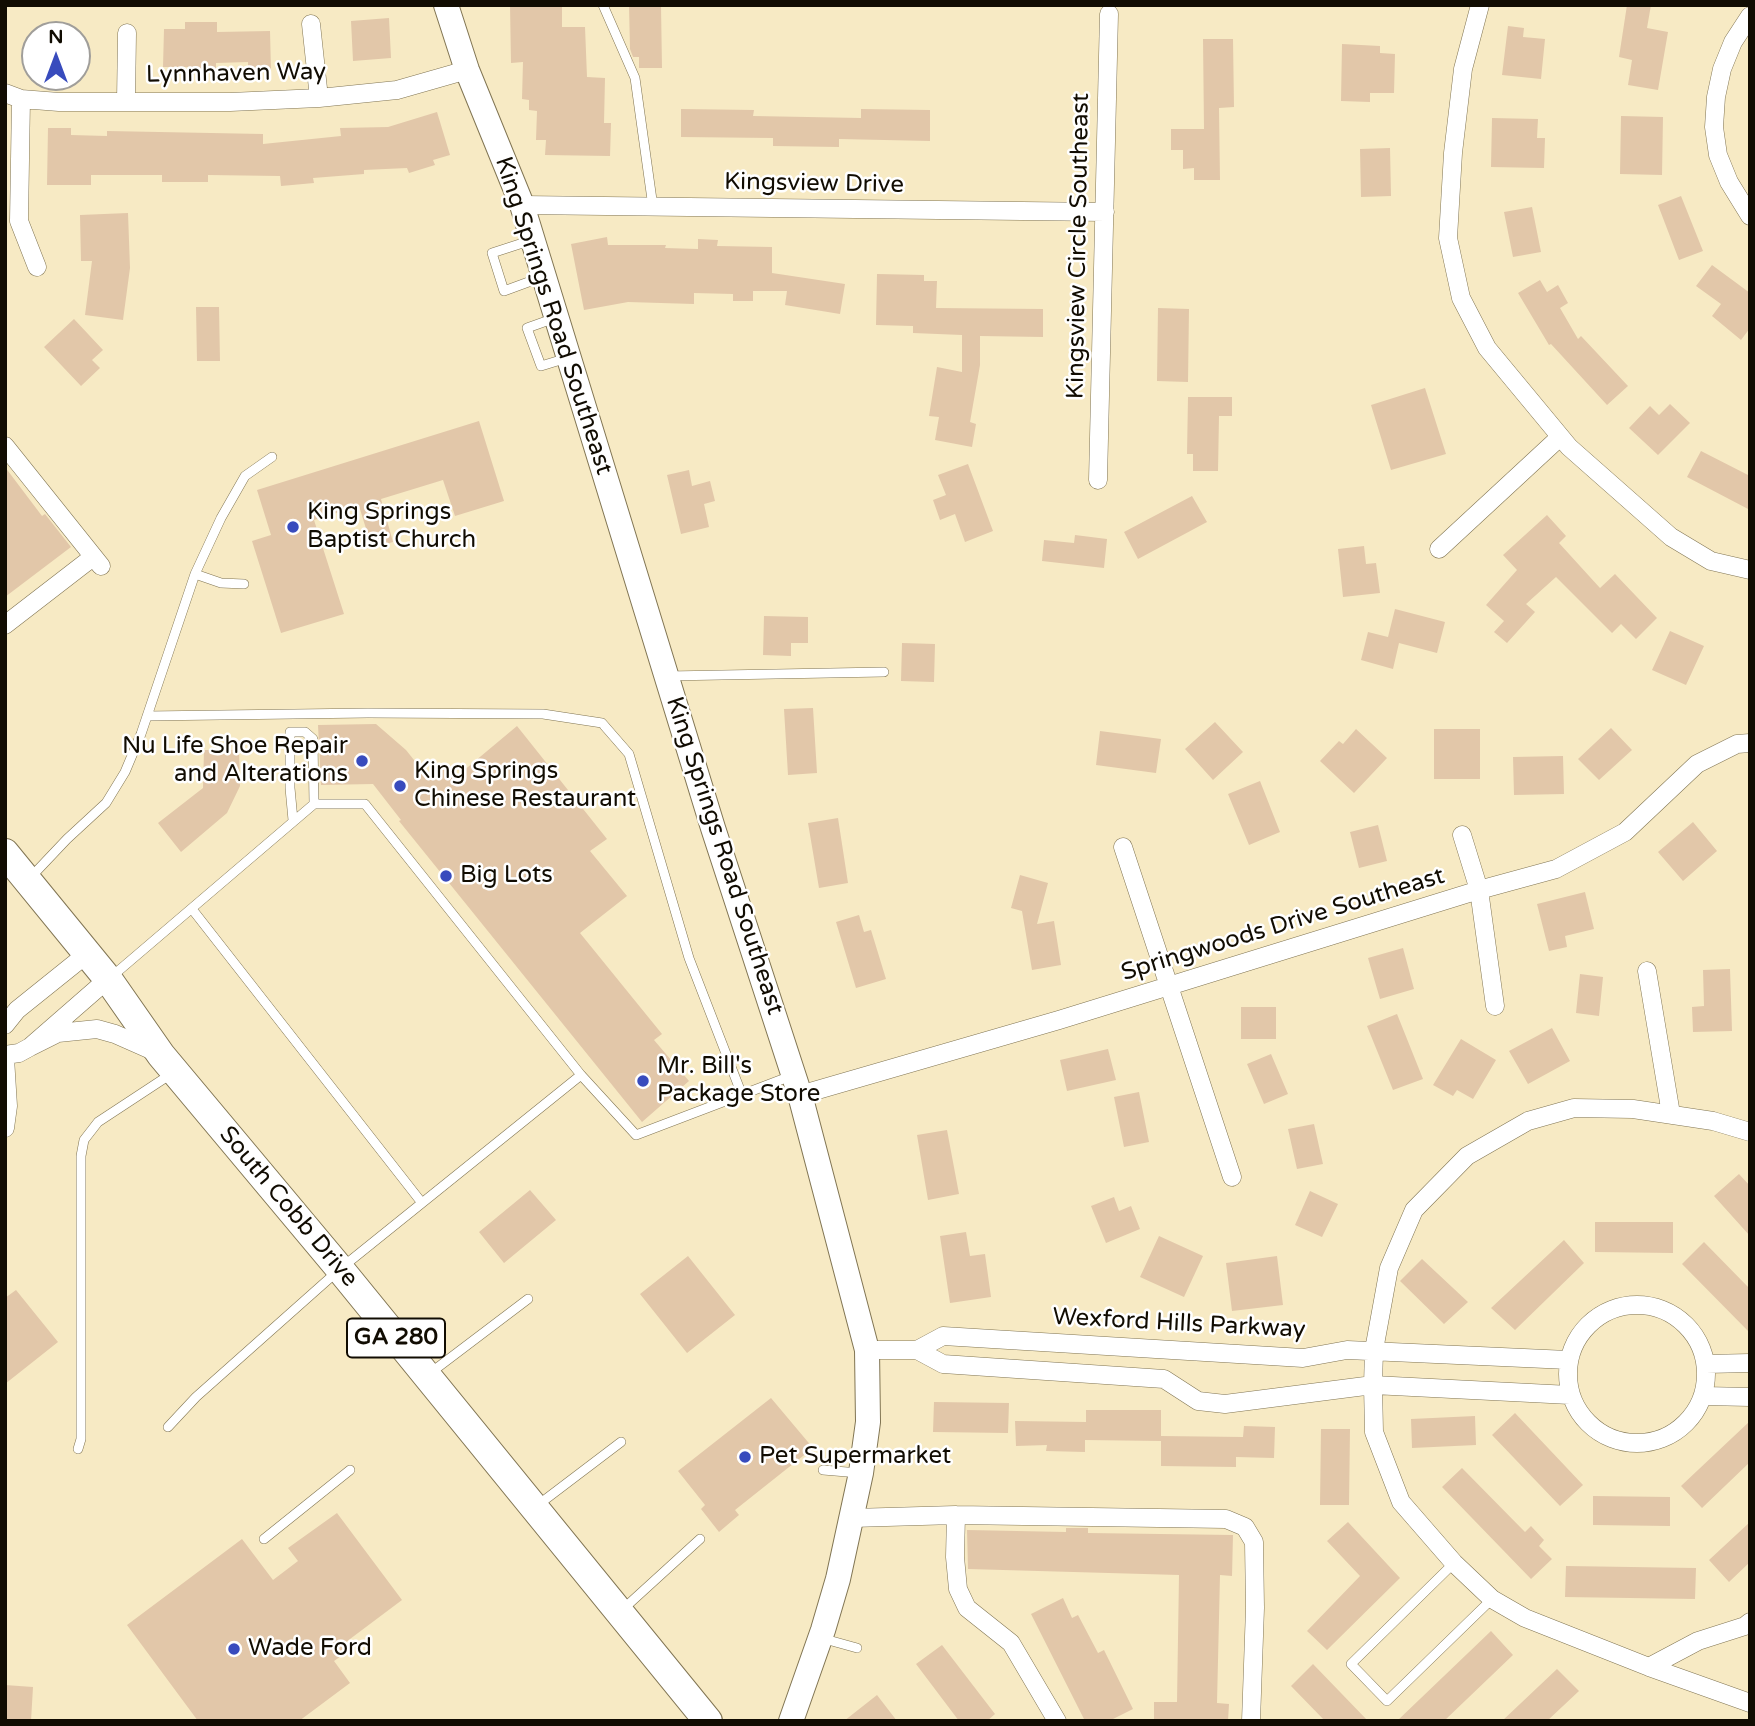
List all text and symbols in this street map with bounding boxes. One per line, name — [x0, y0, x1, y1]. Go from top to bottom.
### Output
north arrow — [21, 21, 91, 91]
text: N — [48, 26, 64, 48]
street label: Lynnhaven Way — [146, 58, 326, 90]
street label: Kingsview Circle Southeast — [1062, 93, 1096, 399]
street label: King Springs Road Southeast — [488, 153, 618, 479]
street label: Kingsview Drive — [724, 168, 904, 200]
place label: King Springs Baptist Church — [307, 499, 476, 555]
marker: King Springs Baptist Church — [285, 519, 301, 535]
street label: King Springs Road Southeast — [659, 693, 789, 1019]
place label: Nu Life Shoe Repair and Alterations — [122, 733, 348, 789]
marker: Nu Life Shoe Repair and Alterations — [354, 753, 370, 769]
place label: King Springs Chinese Restaurant — [414, 758, 636, 814]
marker: King Springs Chinese Restaurant — [392, 778, 408, 794]
place label: Big Lots — [460, 862, 553, 890]
street label: Springwoods Drive Southeast — [1118, 862, 1448, 988]
marker: Big Lots — [438, 868, 454, 884]
place label: Mr. Bill's Package Store — [657, 1053, 820, 1109]
marker: Mr. Bill's Package Store — [635, 1073, 651, 1089]
street label: South Cobb Drive — [213, 1121, 363, 1293]
street label: Wexford Hills Parkway — [1052, 1303, 1306, 1345]
road number: GA 280 — [347, 1318, 445, 1358]
place label: Pet Supermarket — [759, 1443, 951, 1471]
marker: Pet Supermarket — [737, 1449, 753, 1465]
place label: Wade Ford — [248, 1635, 372, 1663]
marker: Wade Ford — [226, 1641, 242, 1657]

